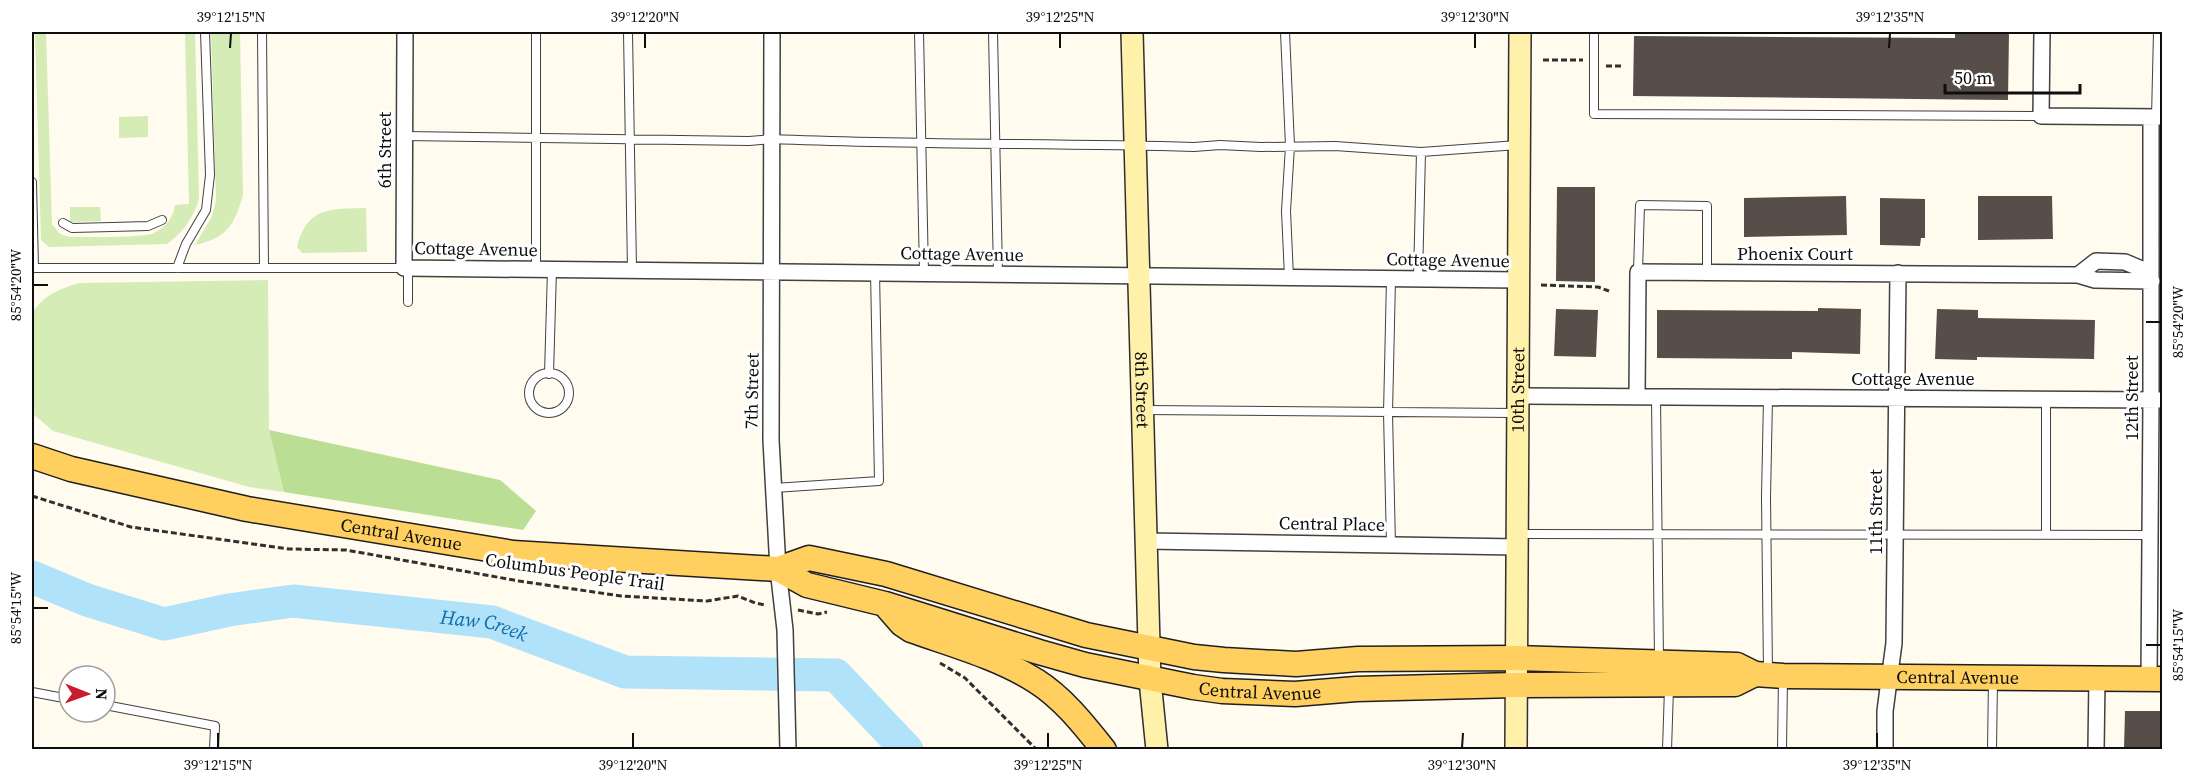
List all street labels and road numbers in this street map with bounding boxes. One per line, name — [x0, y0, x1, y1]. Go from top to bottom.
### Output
street label: 6th Street — [372, 112, 397, 188]
street label: Cottage Avenue — [414, 235, 538, 262]
street label: Cottage Avenue — [900, 240, 1024, 267]
street label: Phoenix Court — [1737, 241, 1853, 266]
street label: Cottage Avenue — [1386, 246, 1510, 273]
street label: 10th Street — [1505, 347, 1530, 433]
street label: 8th Street — [1129, 351, 1156, 429]
street label: 7th Street — [738, 352, 765, 429]
street label: 12th Street — [2119, 355, 2144, 441]
street label: Cottage Avenue — [1851, 366, 1975, 391]
street label: 11th Street — [1863, 469, 1888, 555]
street label: Central Place — [1279, 510, 1385, 537]
street label: Central Avenue — [339, 512, 464, 556]
street label: Columbus People Trail — [484, 547, 666, 596]
street label: Central Avenue — [1896, 664, 2019, 690]
street label: Central Avenue — [1197, 675, 1322, 706]

